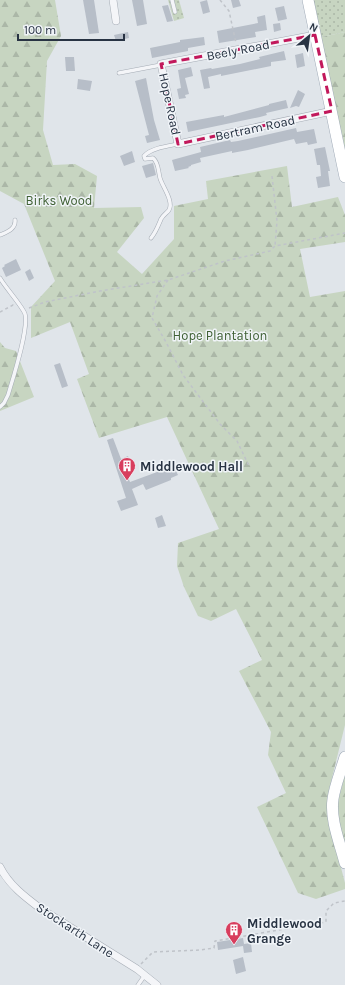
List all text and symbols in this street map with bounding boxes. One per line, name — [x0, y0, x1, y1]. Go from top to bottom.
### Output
scale bar — [18, 16, 124, 42]
north arrow — [289, 16, 329, 56]
text: N — [307, 20, 320, 35]
text: 100 m — [24, 23, 56, 37]
street label: Beely Road — [205, 37, 271, 63]
street label: Hope Road — [156, 72, 184, 136]
street label: Bertram Road — [214, 112, 296, 144]
park label: Birks Wood — [25, 193, 93, 208]
park label: Hope Plantation — [173, 328, 267, 343]
building icon: Middlewood Hall — [117, 456, 137, 481]
place label: Middlewood Hall — [140, 459, 243, 474]
street label: Stockarth Lane — [33, 899, 117, 961]
place label: Middlewood Grange — [247, 916, 322, 946]
building icon: Middlewood Grange — [224, 920, 244, 945]

